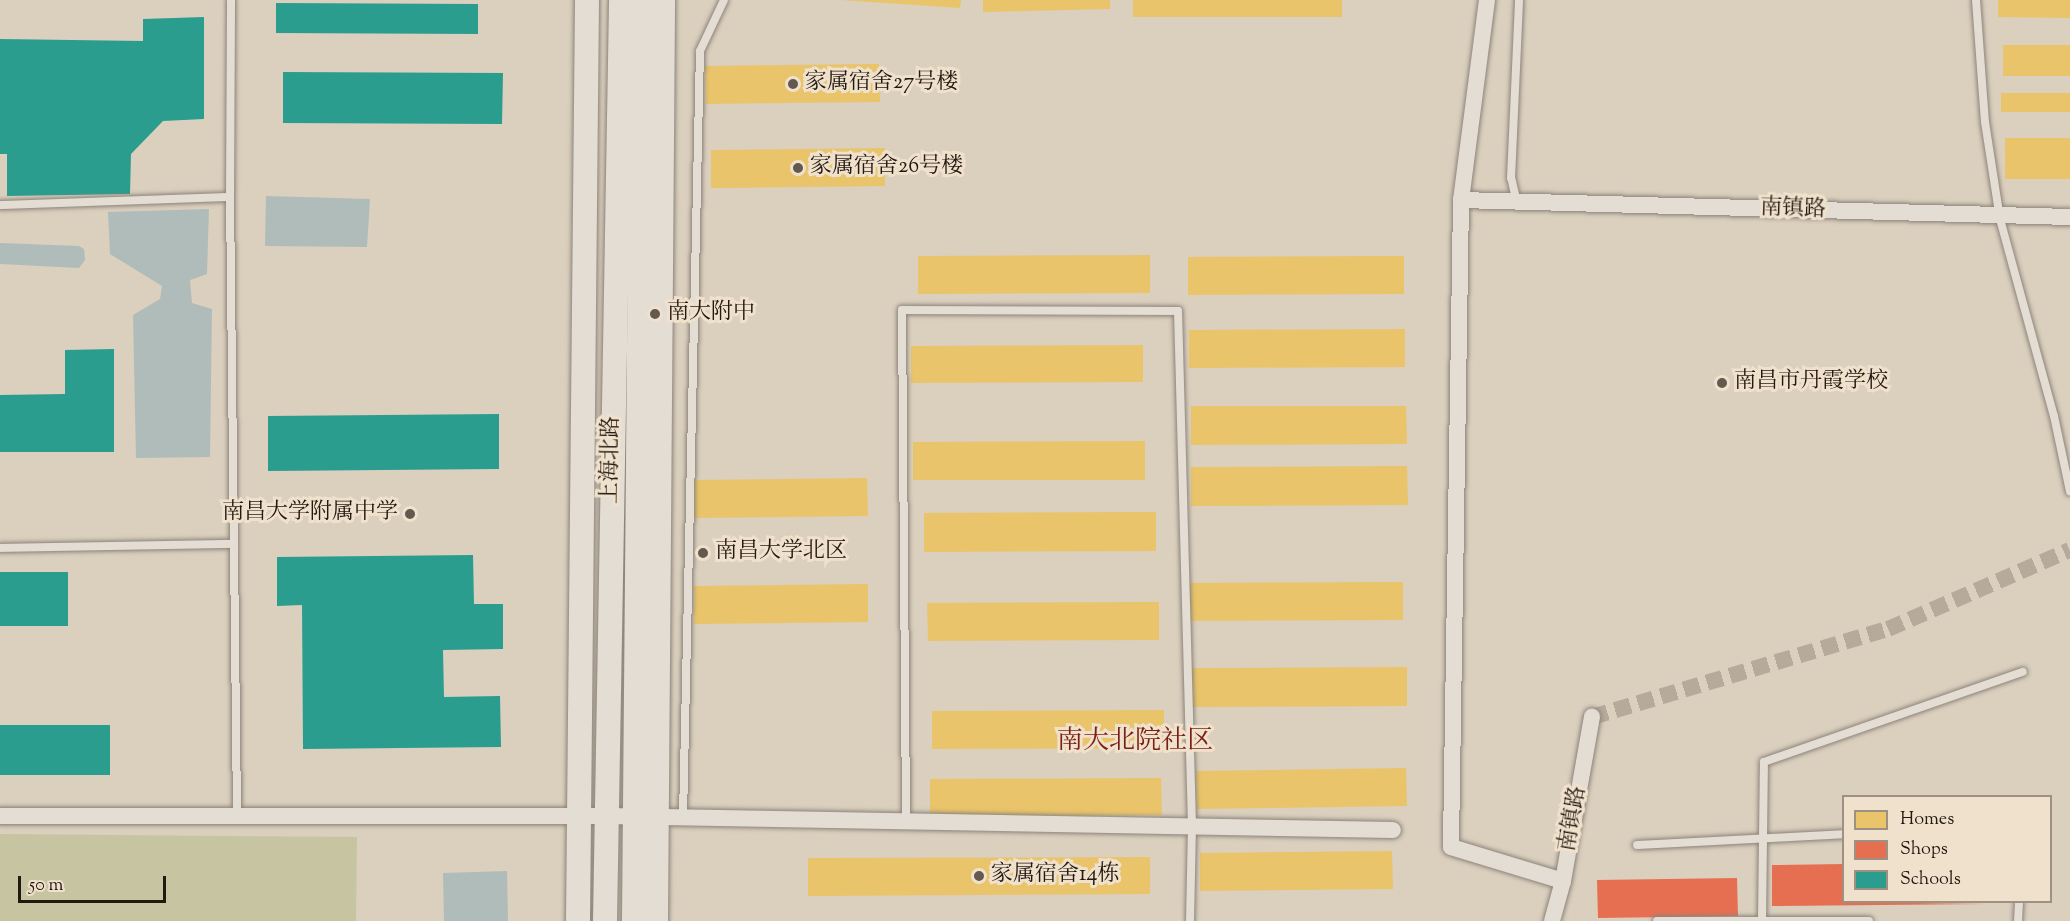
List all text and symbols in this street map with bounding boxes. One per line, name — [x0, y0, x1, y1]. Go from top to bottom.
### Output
place label: 家属宿舍27号楼 — [805, 71, 958, 97]
marker: 家属宿舍27号楼 — [786, 77, 800, 91]
place label: 家属宿舍26号楼 — [810, 155, 963, 181]
marker: 家属宿舍26号楼 — [791, 161, 805, 175]
street label: 南镇路 — [1760, 196, 1826, 224]
place label: 南大附中 — [667, 301, 755, 327]
marker: 南大附中 — [648, 307, 662, 321]
place label: 南昌市丹霞学校 — [1734, 370, 1888, 396]
marker: 南昌市丹霞学校 — [1715, 376, 1729, 390]
street label: 上海北路 — [598, 416, 626, 504]
place label: 南昌大学附属中学 — [222, 501, 398, 527]
marker: 南昌大学附属中学 — [403, 507, 417, 521]
place label: 南昌大学北区 — [715, 540, 847, 566]
marker: 南昌大学北区 — [696, 546, 710, 560]
district label: 南大北院社区 — [1057, 726, 1213, 758]
street label: 南镇路 — [1555, 784, 1593, 854]
legend — [1842, 795, 2052, 903]
text: Homes — [1900, 807, 1954, 833]
text: Shops — [1900, 837, 1948, 863]
place label: 家属宿舍14栋 — [991, 863, 1120, 889]
scale bar — [21, 864, 170, 902]
text: Schools — [1900, 867, 1961, 893]
marker: 家属宿舍14栋 — [972, 869, 986, 883]
text: 50 m — [29, 873, 63, 899]

